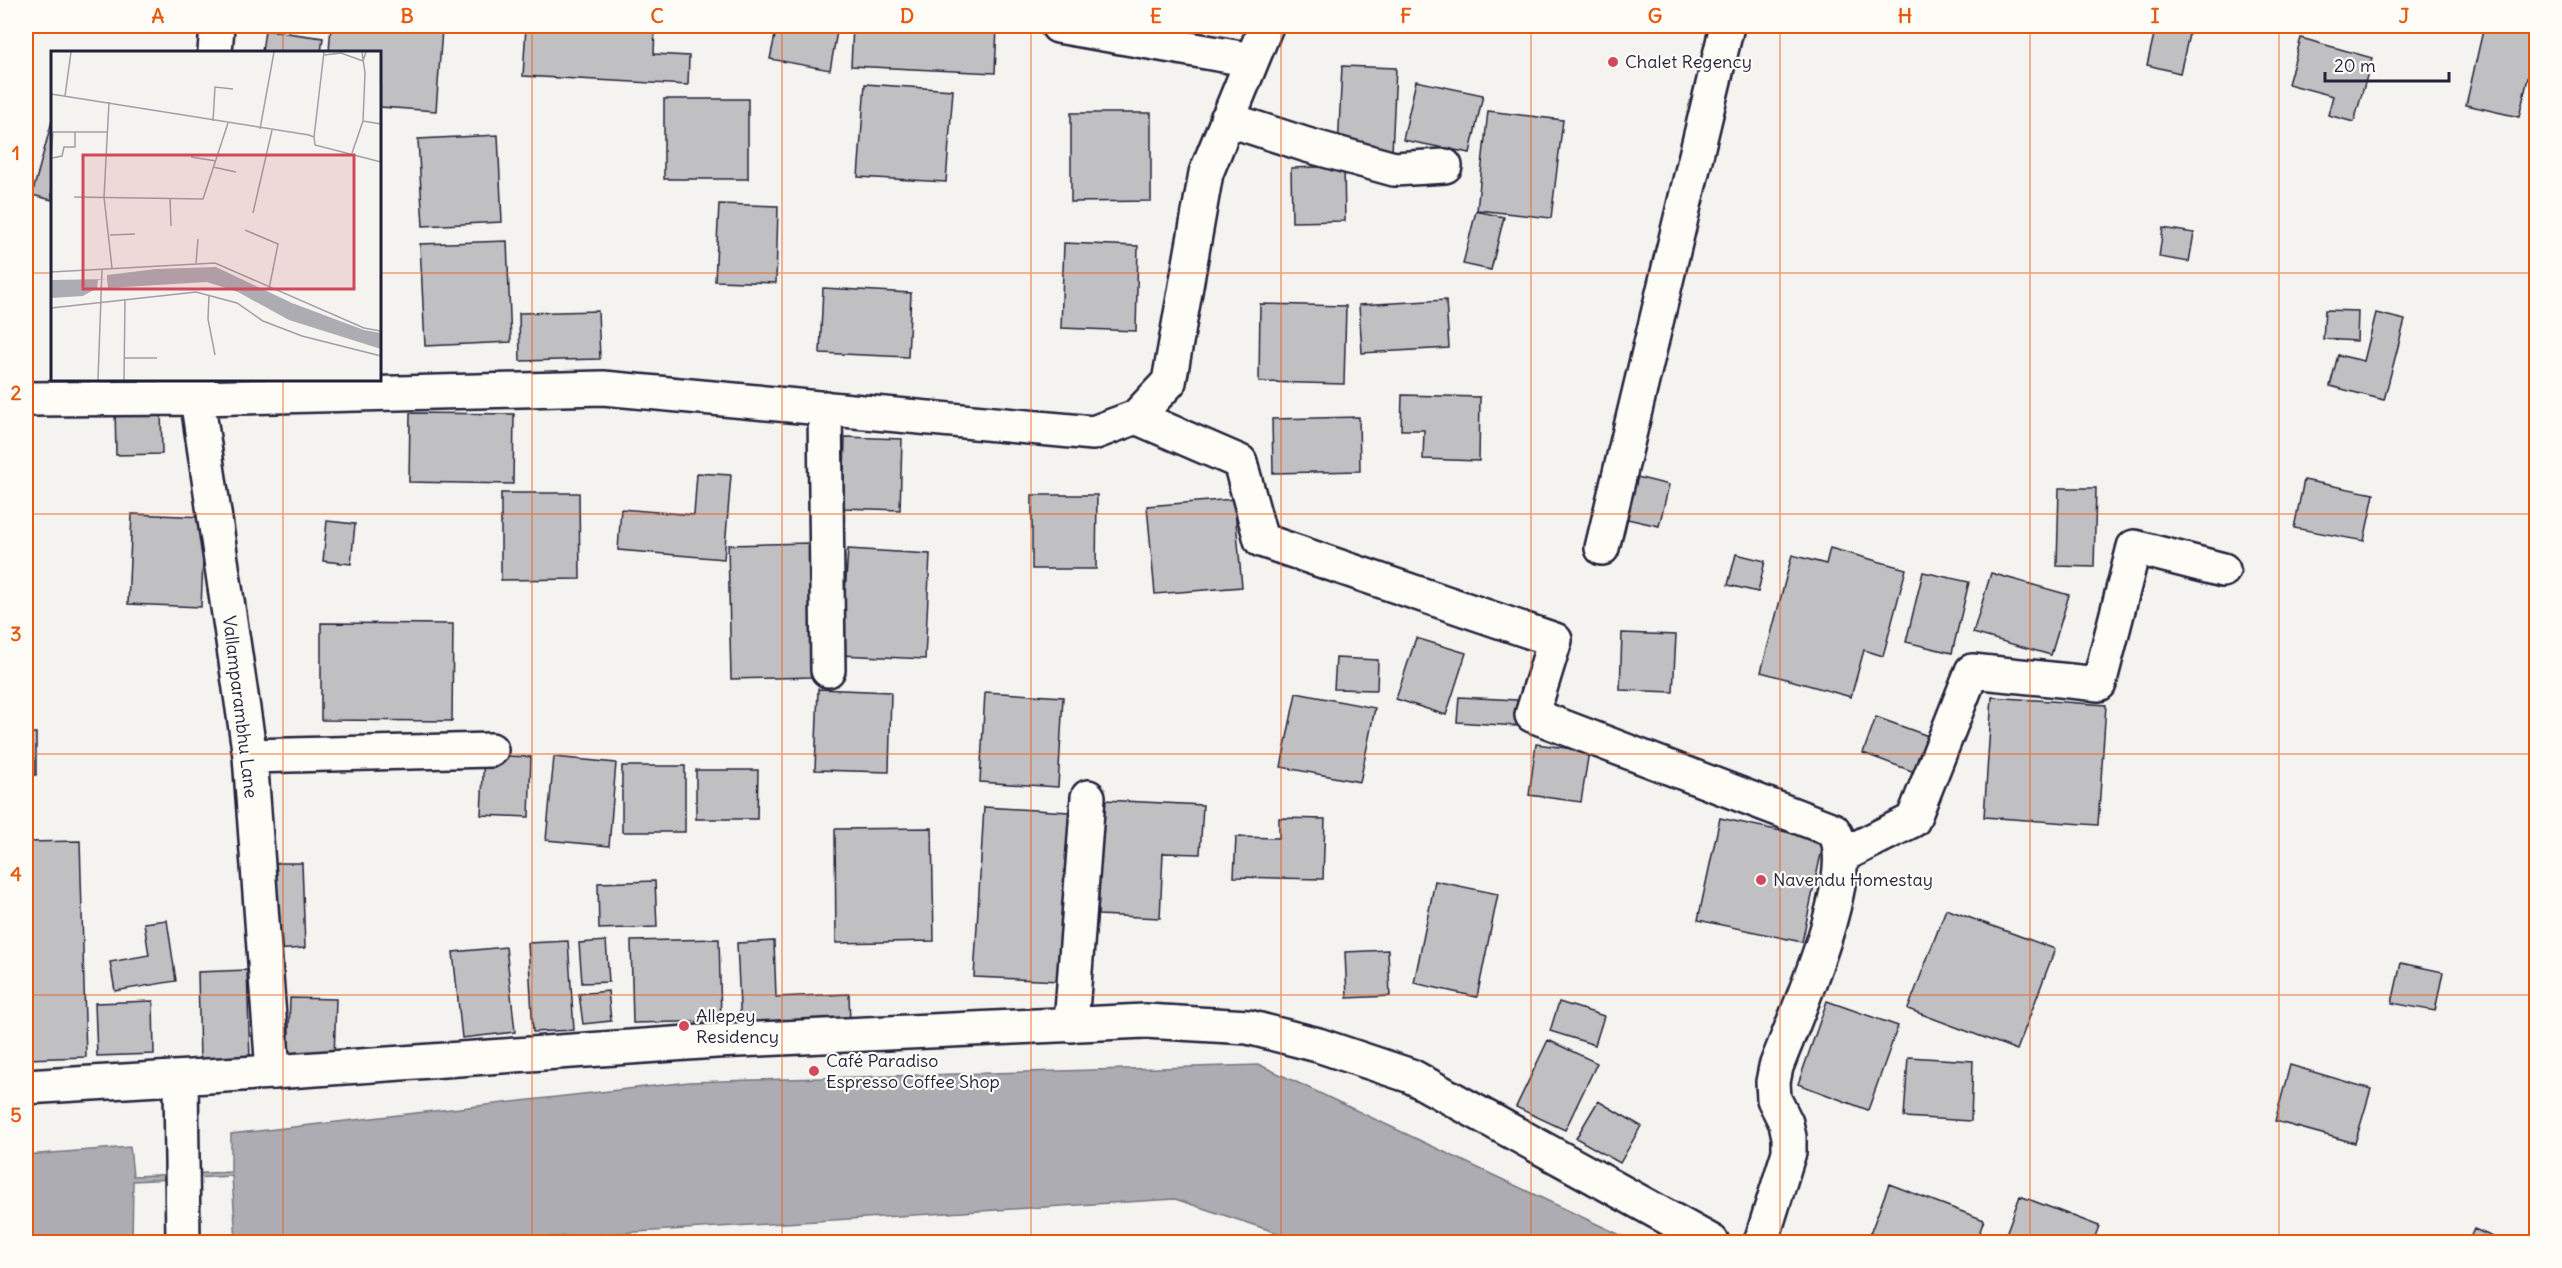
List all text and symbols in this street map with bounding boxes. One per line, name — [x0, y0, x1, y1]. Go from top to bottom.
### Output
text: A — [152, 3, 165, 28]
text: B — [400, 3, 414, 28]
text: C — [650, 3, 664, 28]
text: D — [900, 3, 914, 28]
text: E — [1150, 3, 1162, 28]
text: F — [1400, 3, 1412, 28]
text: G — [1648, 3, 1662, 28]
text: H — [1898, 3, 1912, 28]
text: I — [2151, 3, 2160, 28]
text: J — [2399, 3, 2410, 28]
scale bar — [2325, 45, 2450, 83]
place label: Chalet Regency — [1625, 50, 1752, 73]
inset map — [51, 51, 381, 381]
text: 20 m — [2334, 54, 2376, 77]
marker: Chalet Regency — [1606, 55, 1620, 69]
text: 1 — [12, 140, 20, 165]
text: 2 — [11, 380, 22, 405]
street label: Vallamparambhu Lane — [218, 614, 263, 800]
text: 3 — [10, 621, 22, 646]
text: 4 — [10, 861, 22, 886]
place label: Navendu Homestay — [1773, 868, 1933, 891]
marker: Navendu Homestay — [1754, 873, 1768, 887]
place label: Allepey Residency — [696, 1004, 779, 1048]
marker: Allepey Residency — [677, 1019, 691, 1033]
place label: Café Paradiso Espresso Coffee Shop — [826, 1049, 1000, 1093]
marker: Café Paradiso Espresso Coffee Shop — [807, 1064, 821, 1078]
text: 5 — [10, 1102, 22, 1127]

